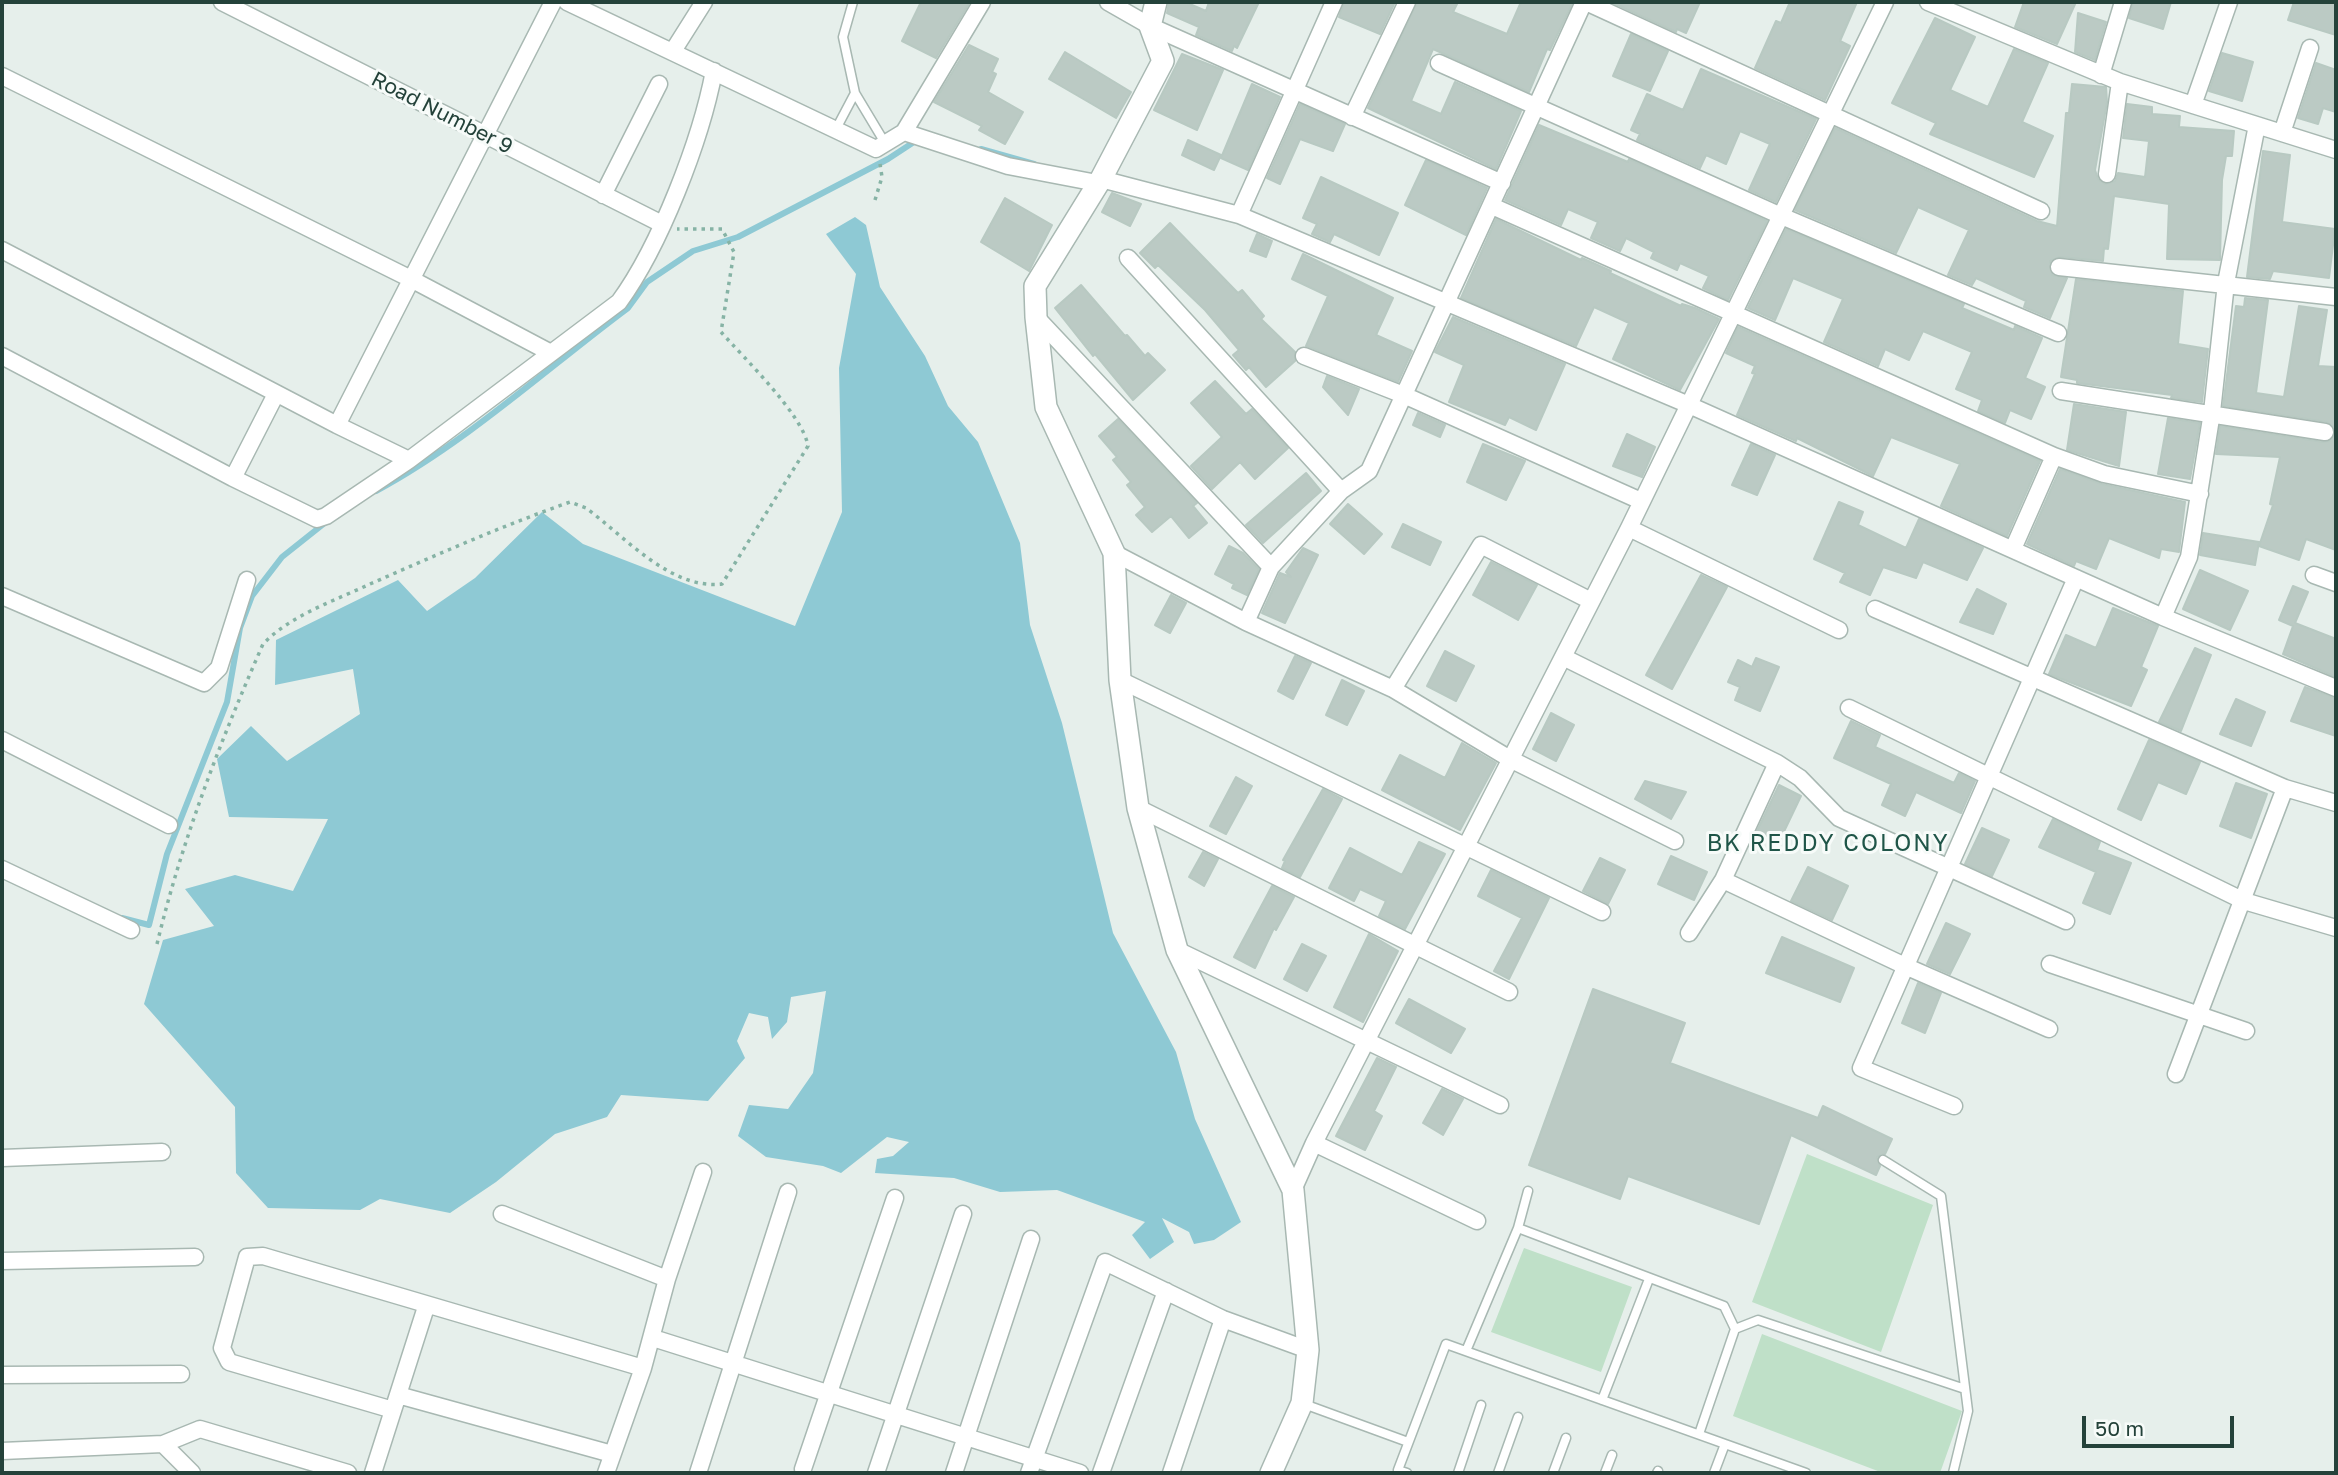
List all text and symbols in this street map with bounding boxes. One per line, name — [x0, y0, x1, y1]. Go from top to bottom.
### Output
street label: Road Number 9 — [367, 67, 517, 159]
district label: BK REDDY COLONY — [1709, 830, 1947, 858]
scale bar — [2086, 1402, 2238, 1446]
text: 50 m — [2095, 1415, 2144, 1441]

